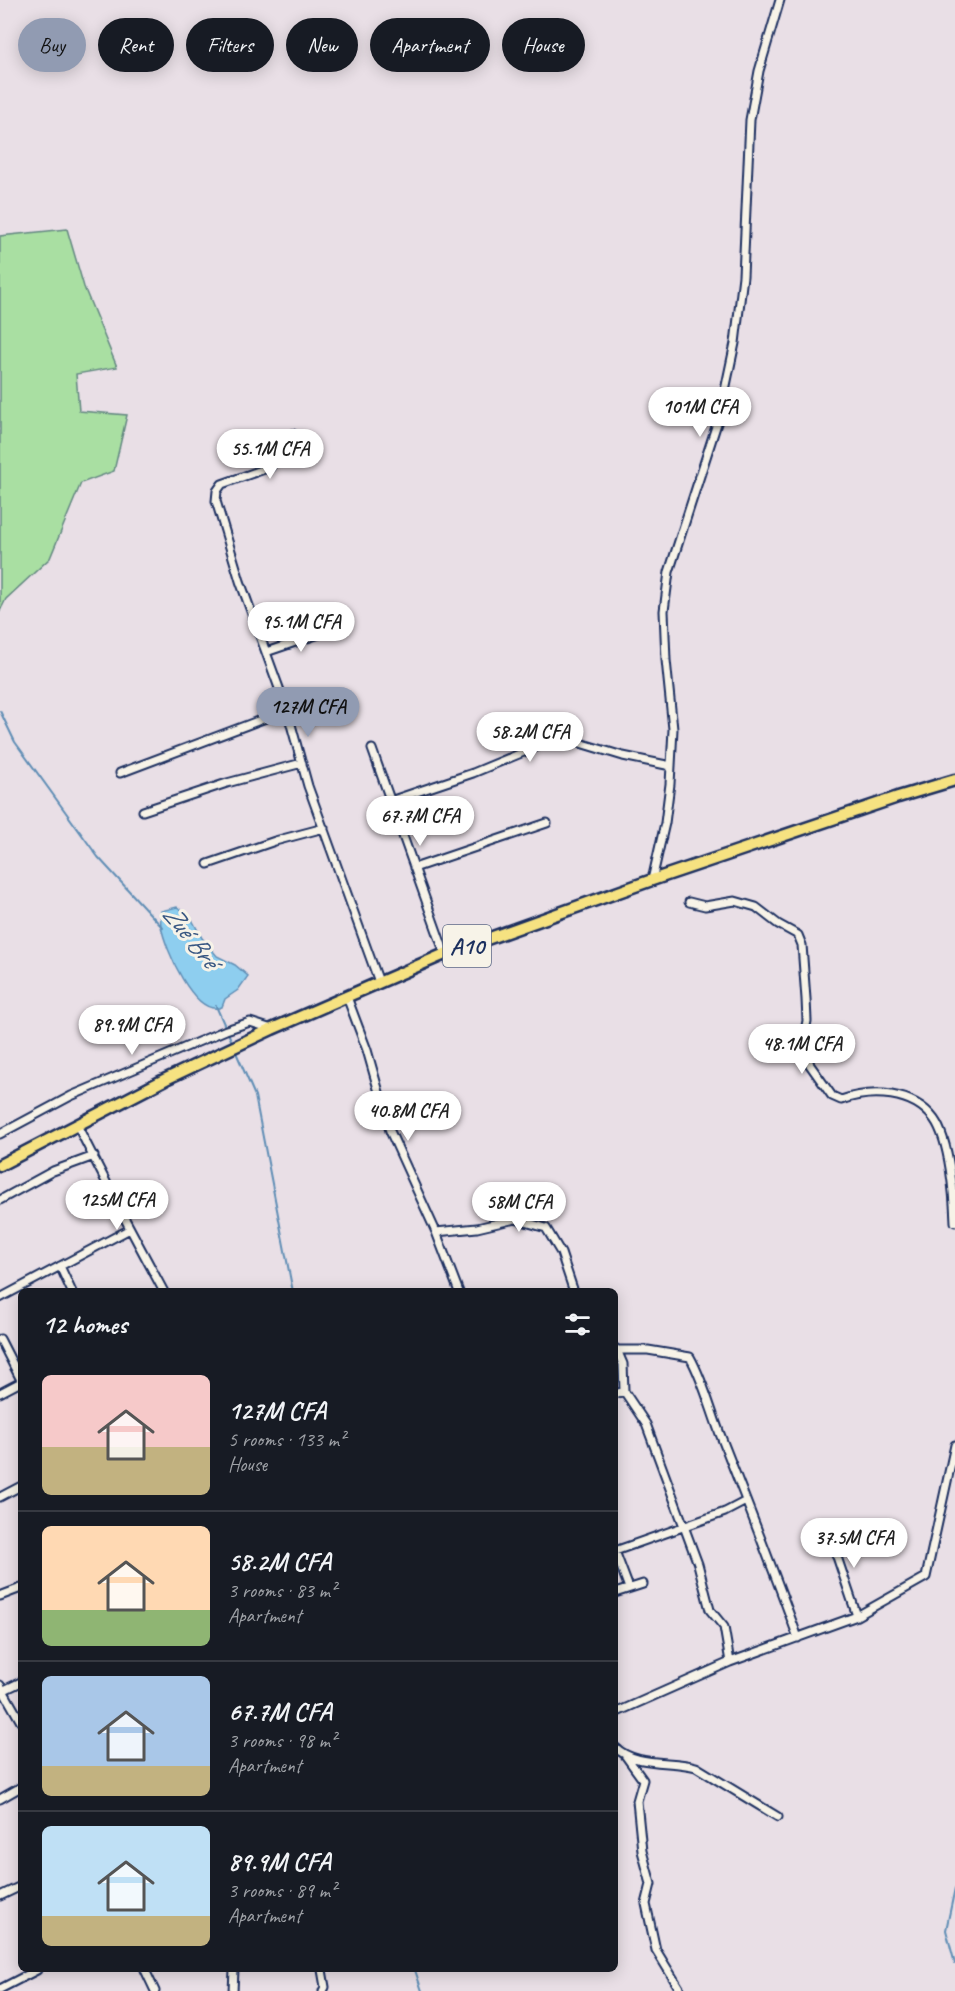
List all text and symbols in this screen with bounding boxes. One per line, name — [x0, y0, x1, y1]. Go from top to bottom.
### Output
chip: Buy — [18, 18, 86, 72]
chip: Rent — [98, 18, 174, 72]
chip: Filters — [186, 18, 274, 72]
chip: New — [286, 18, 358, 72]
chip: Apartment — [370, 18, 490, 72]
chip: House — [502, 18, 585, 72]
pin: 101M CFA — [638, 387, 762, 438]
text: 101M CFA — [662, 394, 738, 419]
pin: 55.1M CFA — [201, 429, 339, 480]
text: 55.1M CFA — [231, 436, 309, 461]
pin: 95.1M CFA — [232, 602, 370, 653]
text: 95.1M CFA — [262, 609, 340, 634]
pin: 127M CFA — [246, 687, 370, 738]
text: 127M CFA — [270, 694, 346, 719]
pin: 58.2M CFA — [461, 712, 599, 763]
text: 58.2M CFA — [491, 719, 570, 744]
pin: 67.7M CFA — [351, 796, 489, 847]
text: 67.7M CFA — [380, 803, 460, 828]
water label: Zué Bré — [155, 898, 232, 981]
road number: A10 — [443, 925, 491, 967]
pin: 89.9M CFA — [63, 1005, 201, 1056]
text: 89.9M CFA — [93, 1012, 171, 1037]
pin: 48.1M CFA — [733, 1024, 871, 1075]
text: 48.1M CFA — [762, 1031, 842, 1056]
pin: 40.8M CFA — [339, 1091, 477, 1142]
text: 40.8M CFA — [368, 1098, 448, 1123]
pin: 125M CFA — [55, 1180, 179, 1231]
pin: 58M CFA — [464, 1182, 574, 1233]
text: 125M CFA — [79, 1187, 155, 1212]
text: 58M CFA — [486, 1189, 552, 1214]
text: 12 homes — [42, 1308, 127, 1341]
icon: filters — [561, 1308, 594, 1341]
text: 127M CFA — [228, 1394, 326, 1427]
icon: home — [90, 1399, 162, 1471]
text: 5 rooms · 133 m² — [228, 1427, 345, 1452]
text: House — [228, 1452, 267, 1477]
pin: 37.5M CFA — [785, 1518, 923, 1569]
text: 37.5M CFA — [815, 1525, 893, 1550]
text: 58.2M CFA — [228, 1545, 331, 1578]
icon: home — [90, 1550, 162, 1622]
text: 3 rooms · 83 m² — [228, 1578, 336, 1603]
text: Apartment — [228, 1603, 301, 1628]
text: 67.7M CFA — [228, 1695, 331, 1728]
icon: home — [90, 1700, 162, 1772]
text: 3 rooms · 98 m² — [228, 1728, 336, 1753]
text: Apartment — [228, 1753, 301, 1778]
text: 89.9M CFA — [228, 1845, 331, 1878]
icon: home — [90, 1850, 162, 1922]
text: 3 rooms · 89 m² — [228, 1878, 336, 1903]
text: Apartment — [228, 1903, 301, 1928]

